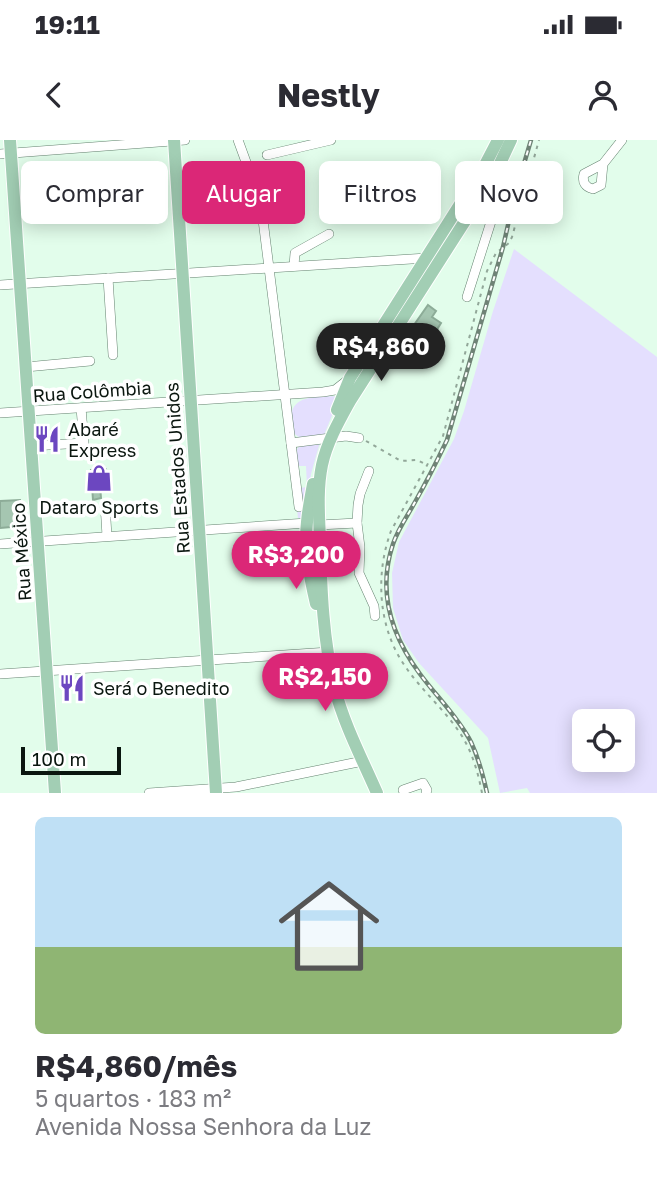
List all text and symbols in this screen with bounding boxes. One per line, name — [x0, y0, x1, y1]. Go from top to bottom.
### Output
text: 19:11 — [35, 9, 100, 40]
icon: back — [35, 76, 73, 114]
text: Nestly — [277, 76, 380, 114]
icon: person — [584, 76, 622, 114]
chip: Comprar — [21, 161, 168, 224]
chip: Alugar — [182, 161, 305, 224]
chip: Filtros — [319, 161, 441, 224]
chip: Novo — [455, 161, 563, 224]
pin: R$4,860 — [316, 324, 446, 383]
text: R$4,860 — [332, 332, 430, 360]
street label: Rua Colômbia — [32, 376, 152, 406]
street label: Rua Estados Unidos — [160, 382, 194, 554]
place label: Abaré Express — [68, 418, 136, 461]
restaurant icon: Abaré Express — [32, 424, 62, 454]
shop icon: Dataro Sports — [84, 463, 114, 493]
place label: Dataro Sports — [39, 496, 159, 518]
street label: Rua México — [7, 502, 35, 602]
pin: R$3,200 — [231, 532, 361, 591]
text: R$3,200 — [248, 540, 344, 568]
pin: R$2,150 — [260, 654, 390, 713]
text: R$2,150 — [278, 662, 372, 690]
restaurant icon: Será o Benedito — [57, 673, 87, 703]
place label: Será o Benedito — [93, 677, 230, 699]
map controls — [572, 709, 635, 772]
button: locate — [572, 709, 635, 772]
scale bar — [21, 744, 121, 776]
text: 100 m — [32, 747, 86, 770]
icon: home — [266, 863, 392, 989]
text: R$4,860/mês — [35, 1048, 237, 1084]
text: 5 quartos · 183 m² — [35, 1084, 231, 1112]
text: Avenida Nossa Senhora da Luz — [35, 1112, 371, 1140]

